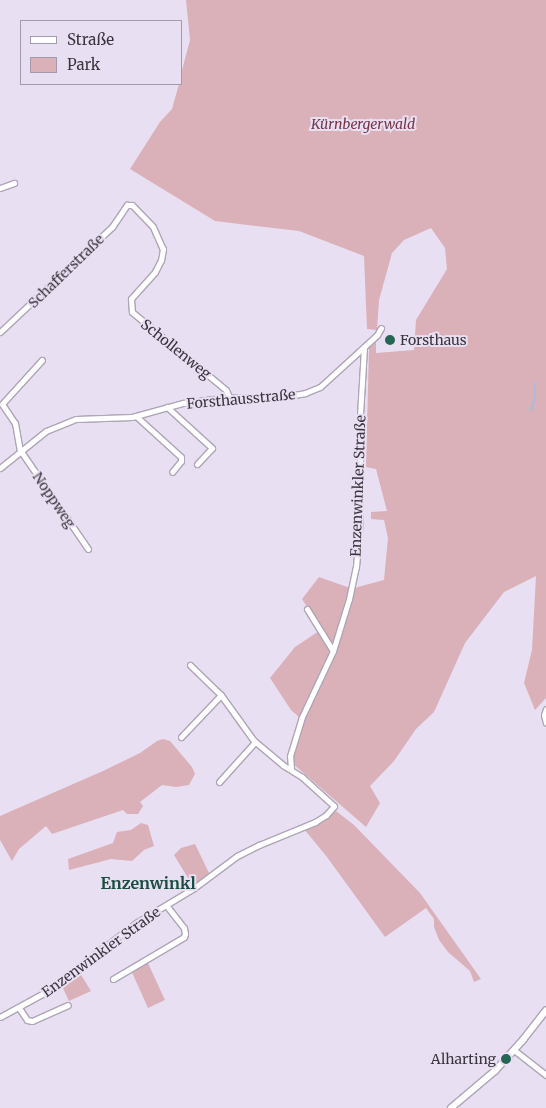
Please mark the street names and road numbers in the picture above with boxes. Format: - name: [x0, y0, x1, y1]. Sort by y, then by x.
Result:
- street label: Schafferstraße: [25, 231, 107, 311]
- street label: Schollenweg: [138, 316, 214, 382]
- street label: Forsthausstraße: [186, 386, 296, 412]
- street label: Enzenwinkler Straße: [347, 415, 369, 557]
- street label: Noppweg: [29, 469, 79, 531]
- street label: Enzenwinkler Straße: [39, 903, 163, 1001]

